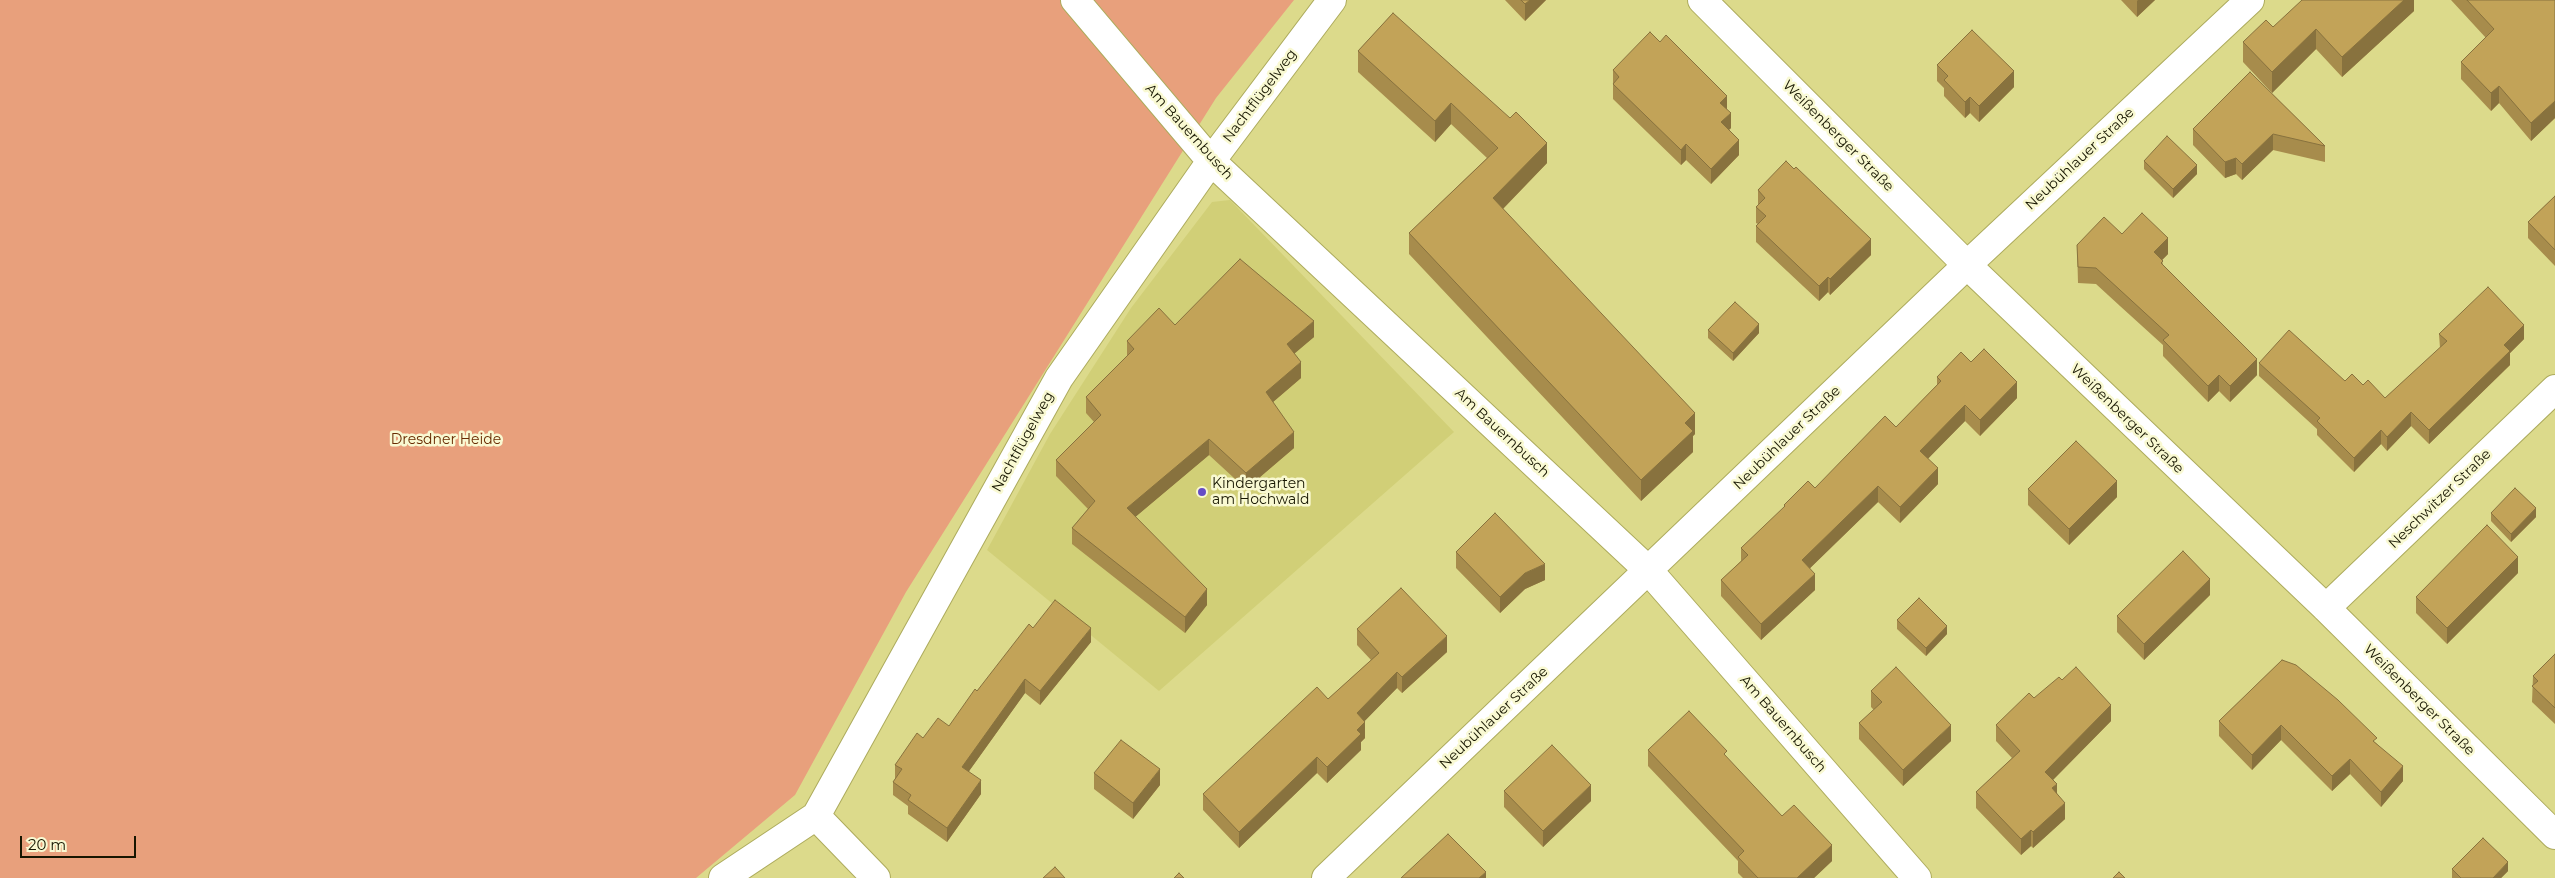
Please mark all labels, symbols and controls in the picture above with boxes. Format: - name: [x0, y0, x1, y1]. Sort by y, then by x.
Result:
- street label: Nachtflügelweg: [1220, 46, 1300, 146]
- street label: Weißenberger Straße: [1779, 77, 1897, 195]
- street label: Am Bauernbusch: [1142, 81, 1236, 183]
- street label: Neubühlauer Straße: [2022, 104, 2138, 214]
- street label: Weißenberger Straße: [2067, 361, 2187, 477]
- street label: Neubühlauer Straße: [1730, 383, 1844, 493]
- street label: Am Bauernbusch: [1451, 385, 1553, 481]
- street label: Nachtflügelweg: [988, 389, 1058, 495]
- park label: Dresdner Heide: [391, 432, 501, 448]
- street label: Neschwitzer Straße: [2385, 446, 2495, 552]
- place label: Kindergarten am Hochwald: [1212, 476, 1310, 508]
- marker: Kindergarten am Hochwald: [1196, 486, 1208, 498]
- street label: Weißenberger Straße: [2360, 641, 2478, 759]
- street label: Neubühlauer Straße: [1436, 663, 1552, 773]
- street label: Am Bauernbusch: [1736, 672, 1830, 776]
- scale bar: [22, 826, 139, 858]
- text: 20 m: [28, 835, 66, 854]

